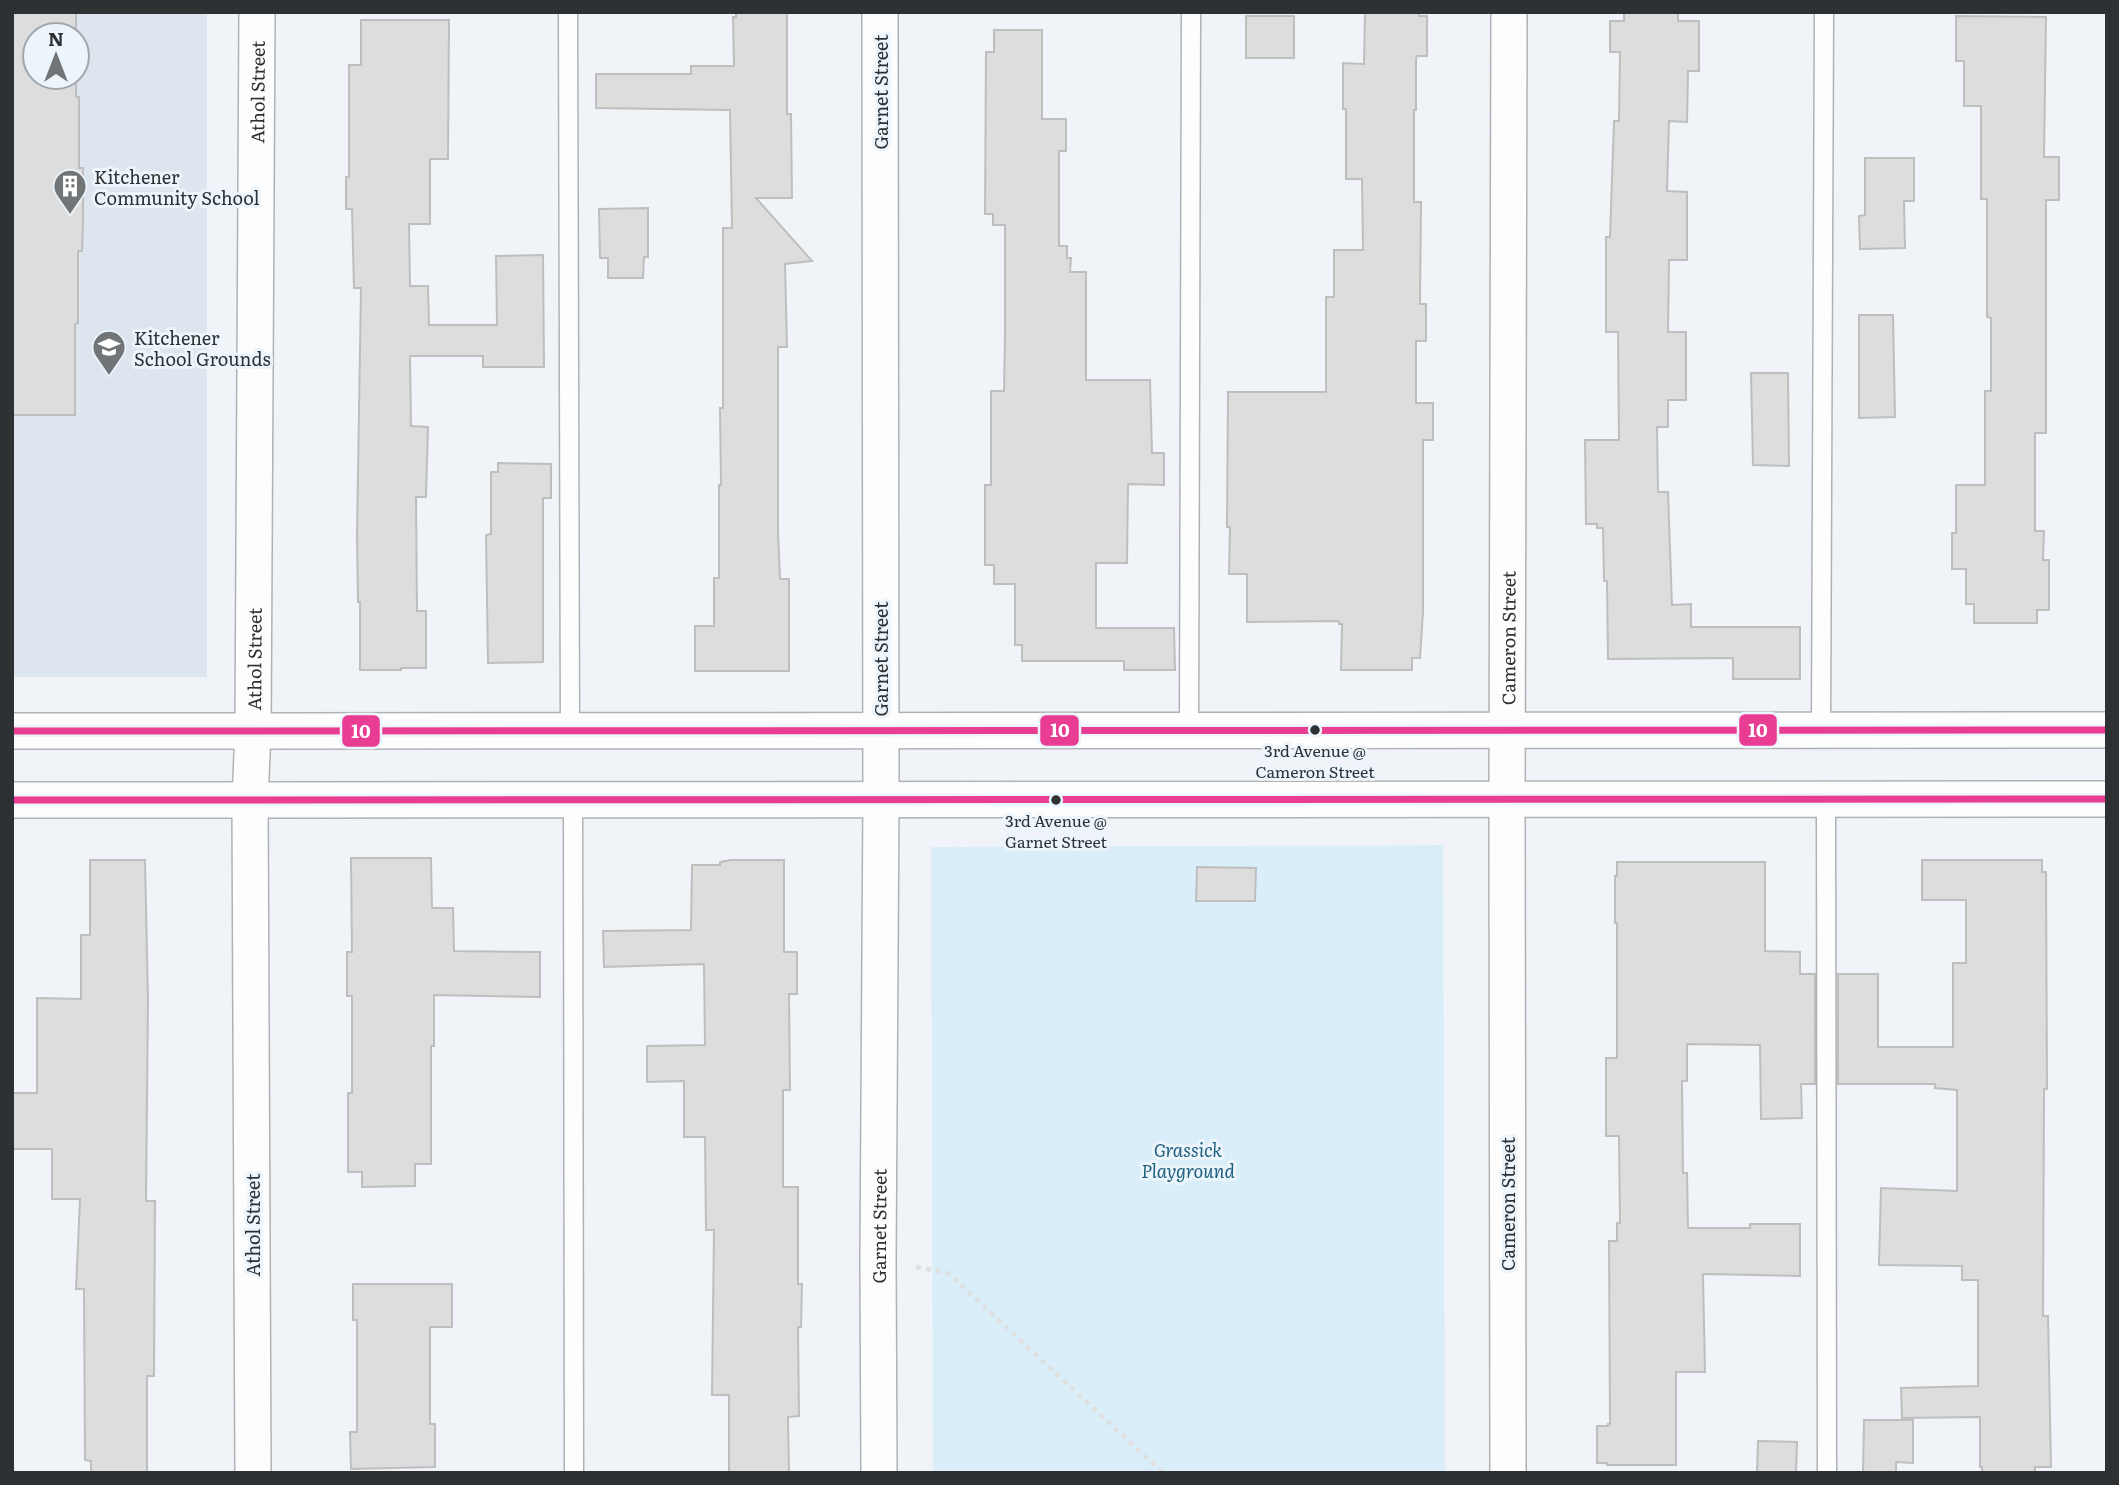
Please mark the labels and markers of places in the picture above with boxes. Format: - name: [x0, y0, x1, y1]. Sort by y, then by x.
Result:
- place label: Kitchener Community School: [94, 163, 259, 211]
- building icon: Kitchener Community School: [51, 167, 89, 216]
- place label: Kitchener School Grounds: [134, 324, 271, 372]
- school or university icon: Kitchener School Grounds: [90, 328, 128, 377]
- marker: 3rd Avenue @ Cameron Street: [1308, 723, 1322, 737]
- place label: 3rd Avenue @ Cameron Street: [1255, 738, 1375, 783]
- marker: 3rd Avenue @ Garnet Street: [1049, 793, 1063, 807]
- place label: 3rd Avenue @ Garnet Street: [1005, 808, 1108, 853]

